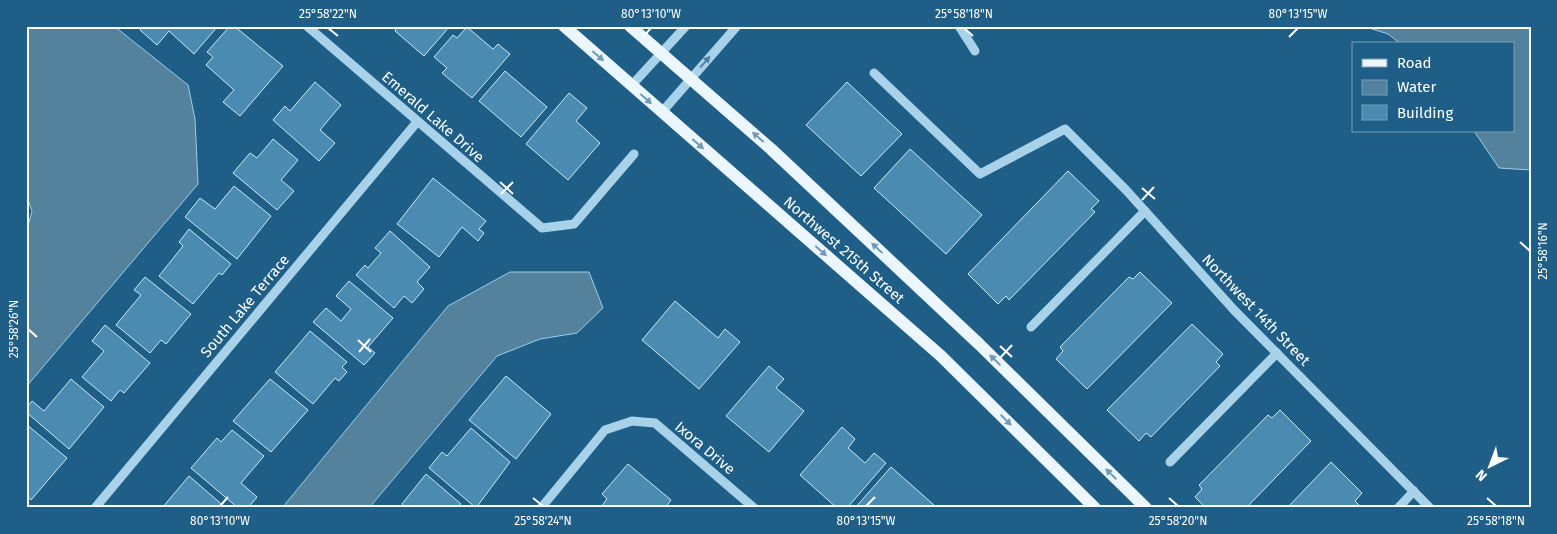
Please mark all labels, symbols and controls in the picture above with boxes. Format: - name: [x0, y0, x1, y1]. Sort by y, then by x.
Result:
- text: 25°58'22"N: [299, 7, 357, 21]
- text: 80°13'10"W: [621, 7, 681, 21]
- text: 25°58'18"N: [935, 7, 993, 21]
- text: 80°13'15"W: [1269, 7, 1328, 21]
- legend: [1352, 42, 1514, 132]
- one-way arrow: [591, 50, 603, 62]
- text: Road: [1397, 54, 1432, 72]
- one-way arrow: [699, 57, 711, 69]
- street label: Emerald Lake Drive: [378, 68, 488, 166]
- text: Water: [1397, 78, 1436, 96]
- one-way arrow: [640, 93, 652, 105]
- text: Building: [1397, 104, 1453, 122]
- one-way arrow: [752, 132, 765, 143]
- one-way arrow: [692, 139, 705, 150]
- street label: Northwest 215th Street: [780, 193, 909, 308]
- text: 25°58'16"N: [1536, 222, 1550, 280]
- one-way arrow: [871, 242, 883, 254]
- one-way arrow: [814, 246, 827, 257]
- street label: South Lake Terrace: [197, 251, 293, 361]
- street label: Northwest 14th Street: [1198, 251, 1314, 370]
- text: 25°58'26"N: [7, 300, 21, 358]
- one-way arrow: [989, 354, 1001, 366]
- one-way arrow: [999, 413, 1011, 425]
- street label: Ixora Drive: [671, 418, 739, 478]
- north arrow: [1464, 442, 1514, 492]
- text: N: [1472, 466, 1491, 485]
- one-way arrow: [1105, 468, 1117, 480]
- text: 80°13'10"W: [190, 514, 250, 528]
- text: 25°58'24"N: [514, 514, 572, 528]
- text: 80°13'15"W: [837, 514, 896, 528]
- text: 25°58'20"N: [1149, 514, 1207, 528]
- text: 25°58'18"N: [1467, 514, 1525, 528]

